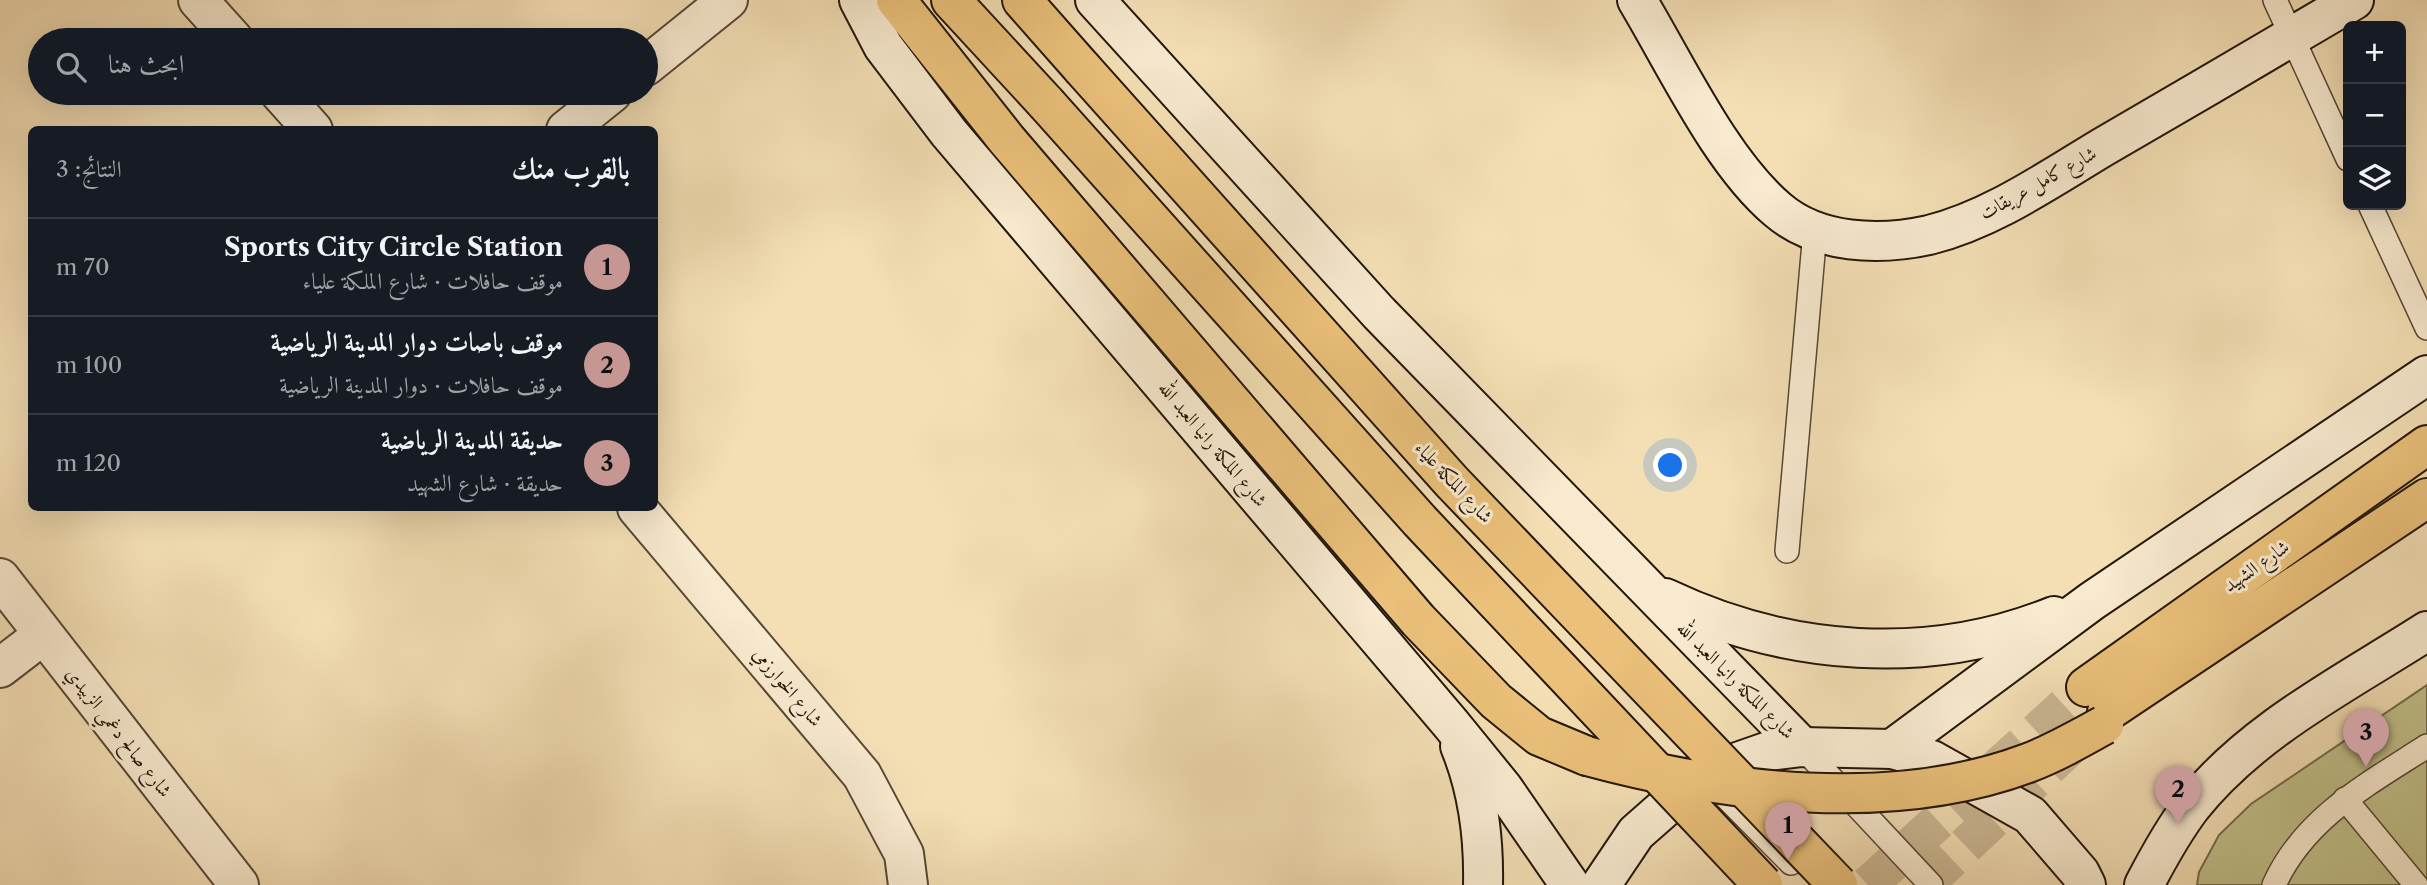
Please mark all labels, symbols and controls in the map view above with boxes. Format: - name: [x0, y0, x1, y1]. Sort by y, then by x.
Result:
- map controls: [2343, 21, 2406, 210]
- button: +: [2343, 21, 2406, 84]
- search box: [28, 28, 658, 105]
- icon: search: [52, 48, 90, 86]
- text: ابحث هنا: [108, 48, 184, 80]
- button: −: [2343, 84, 2406, 147]
- street label: شارع كامل عريقات: [1976, 141, 2102, 228]
- button: layers: [2343, 147, 2406, 210]
- text: بالقرب منك: [512, 150, 630, 187]
- text: النتائج: 3: [56, 155, 122, 183]
- text: Sports City Circle Station: [224, 231, 563, 263]
- text: 70 m: [56, 253, 109, 281]
- text: 1: [602, 253, 612, 281]
- text: موقف حافلات · شارع الملكة علياء: [303, 267, 563, 295]
- text: موقف باصات دوار المدينة الرياضية: [271, 326, 563, 358]
- text: 100 m: [56, 351, 122, 379]
- text: 2: [600, 351, 614, 379]
- text: موقف حافلات · دوار المدينة الرياضية: [279, 371, 563, 399]
- street label: شارع الملكة رانيا العبد الله: [1151, 374, 1275, 514]
- text: حديقة المدينة الرياضية: [381, 424, 563, 456]
- street label: شارع الملكة علياء: [1407, 436, 1498, 531]
- your location: [1653, 448, 1687, 482]
- text: 120 m: [56, 449, 121, 477]
- text: 3: [601, 449, 614, 477]
- text: حديقة · شارع الشهيد: [407, 469, 563, 497]
- street label: شارع الشهيد: [2219, 535, 2296, 600]
- street label: شارع الملكة رانيا العبد الله: [1669, 614, 1802, 747]
- street label: شارع الخوارزمي: [745, 643, 828, 734]
- street label: شارع صالح دغمي الزبيدي: [56, 662, 177, 806]
- pin: 3: [2343, 709, 2389, 767]
- pin: 2: [2155, 766, 2201, 824]
- pin: 1: [1765, 802, 1811, 860]

